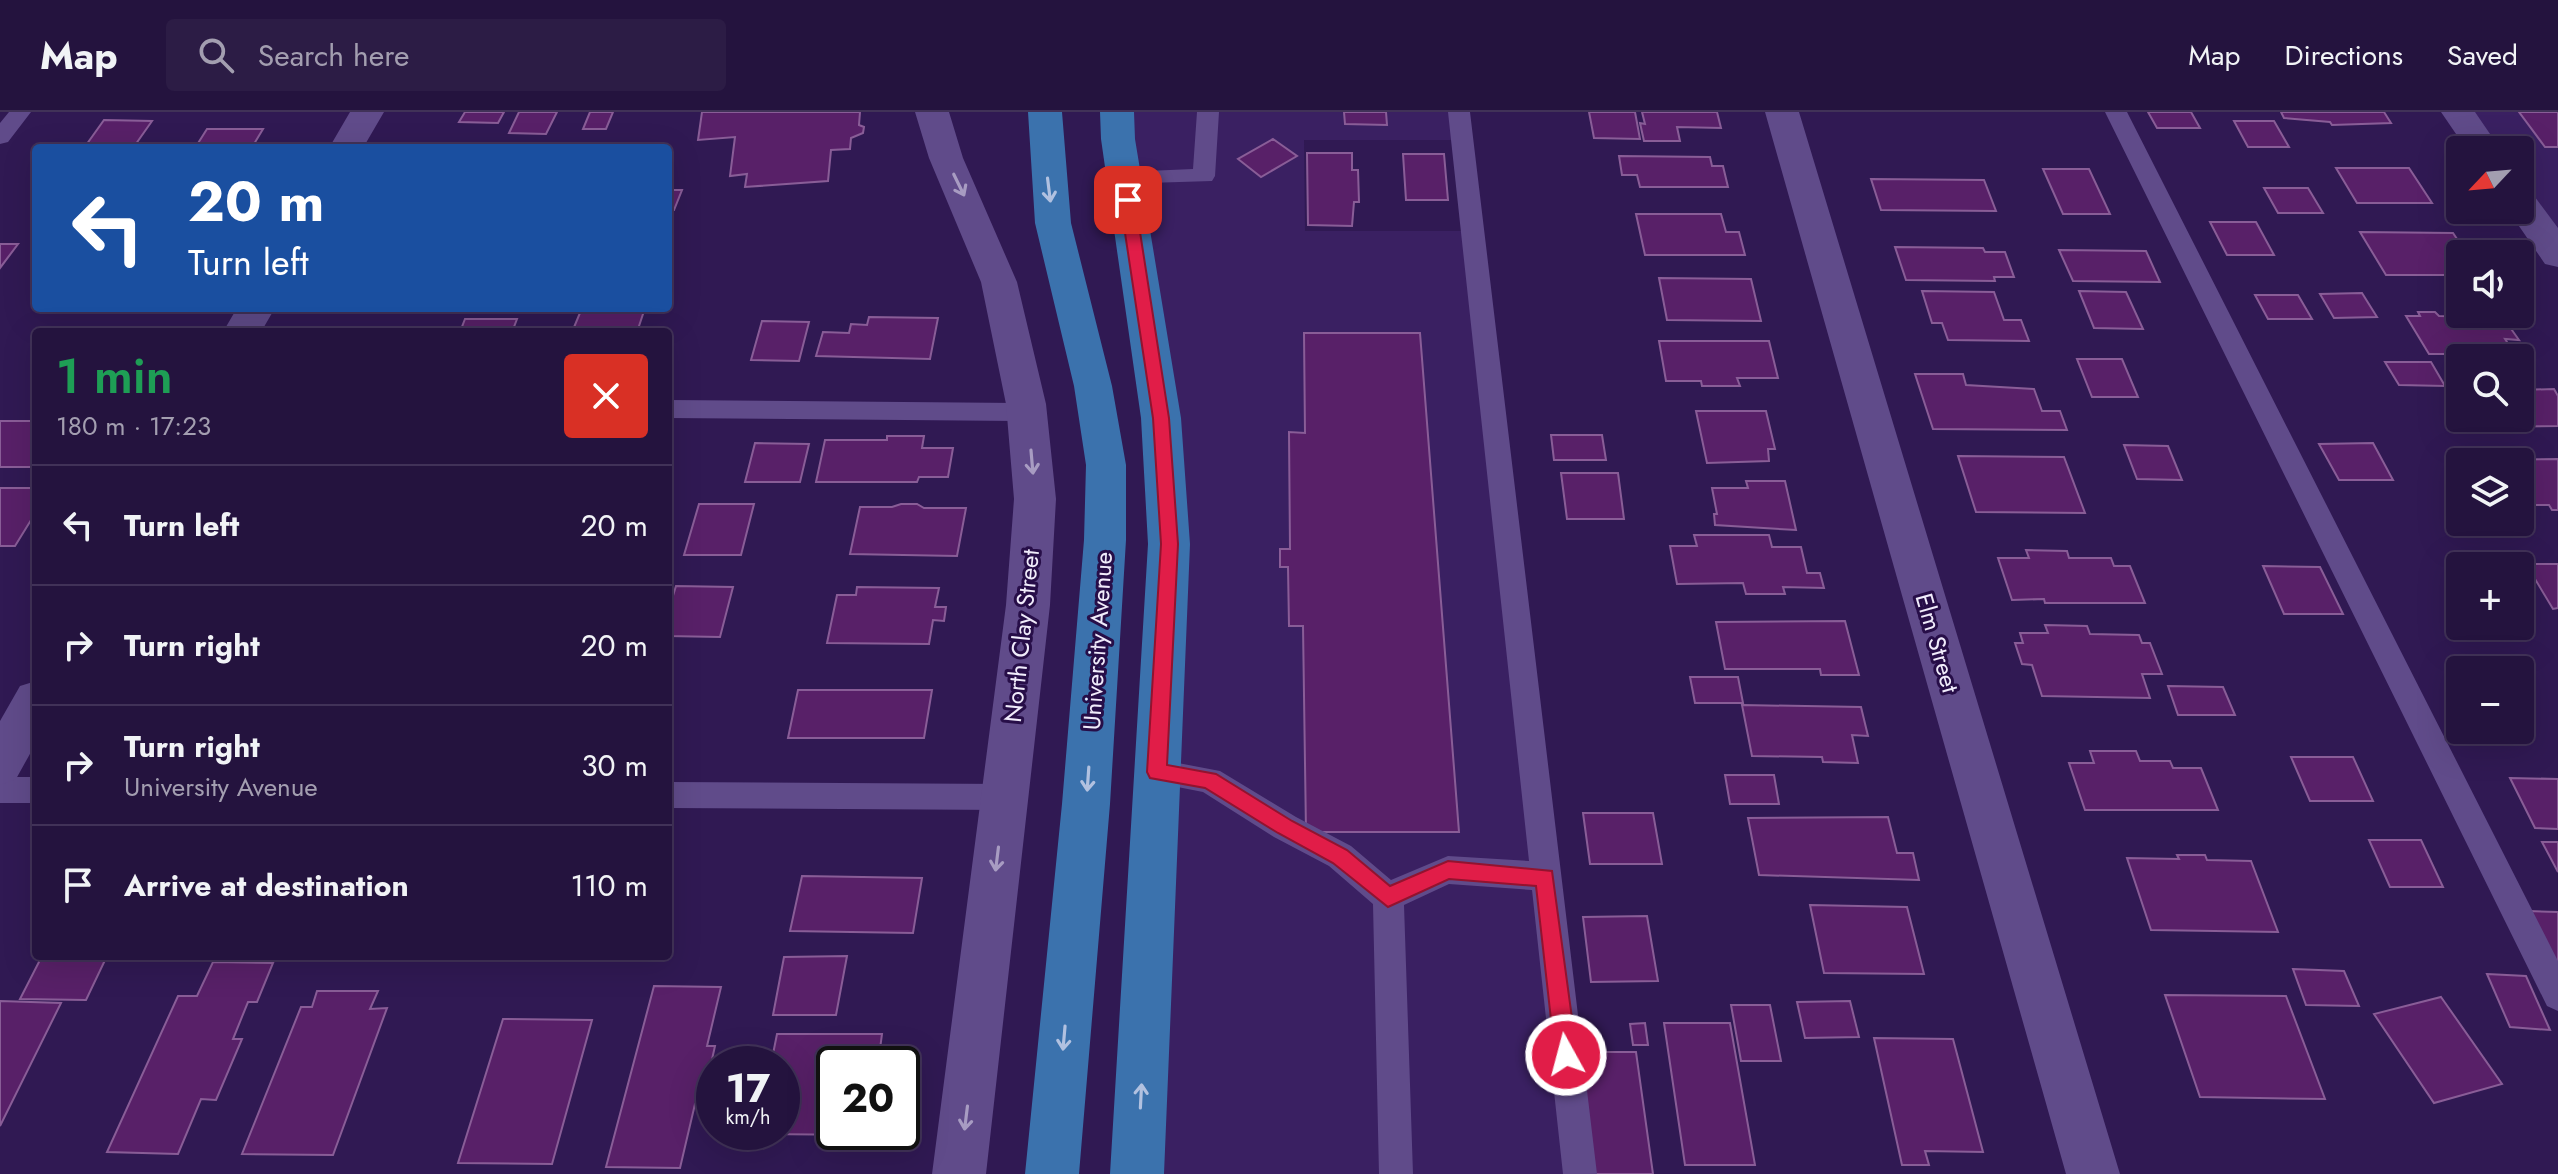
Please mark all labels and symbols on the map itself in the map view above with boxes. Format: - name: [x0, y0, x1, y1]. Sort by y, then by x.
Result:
- north arrow: [2446, 136, 2534, 224]
- pin: [1094, 166, 1162, 234]
- one-way arrow: [952, 173, 967, 197]
- one-way arrow: [1042, 177, 1057, 202]
- one-way arrow: [1024, 448, 1039, 475]
- street label: North Clay Street: [995, 547, 1048, 724]
- street label: University Avenue: [1074, 551, 1121, 731]
- street label: Elm Street: [1907, 589, 1968, 697]
- one-way arrow: [1080, 765, 1095, 792]
- one-way arrow: [989, 846, 1004, 871]
- position arrow: [1524, 1013, 1608, 1097]
- one-way arrow: [1056, 1024, 1071, 1051]
- speed limit sign: 20: [816, 1046, 920, 1150]
- one-way arrow: [1133, 1083, 1148, 1110]
- one-way arrow: [958, 1104, 973, 1130]

